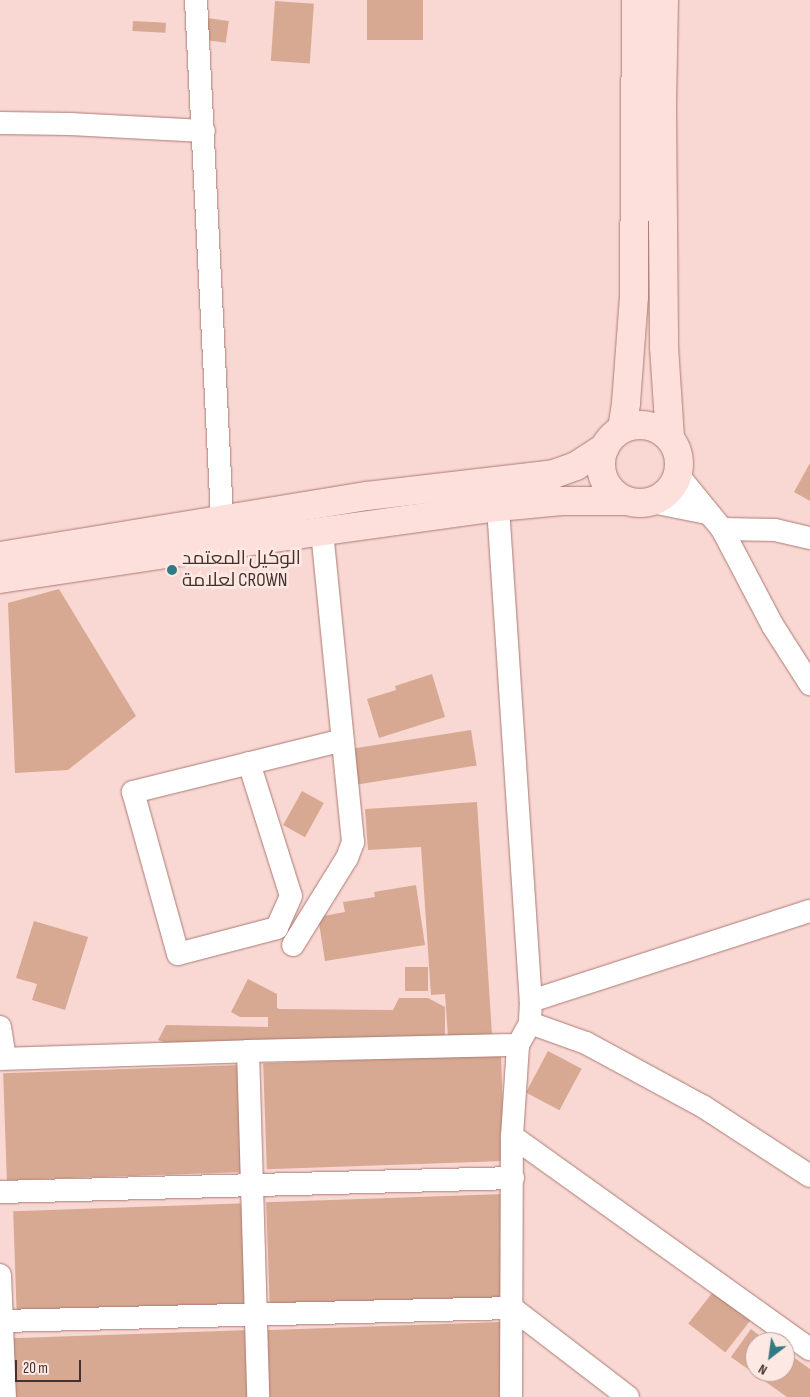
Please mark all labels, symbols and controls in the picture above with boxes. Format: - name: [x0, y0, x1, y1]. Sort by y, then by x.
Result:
- place label: الوكيل المعتمد لعلامة CROWN: [182, 548, 301, 592]
- marker: الوكيل المعتمد لعلامة CROWN: [166, 564, 178, 576]
- north arrow: [745, 1332, 795, 1382]
- scale bar: [18, 1350, 84, 1382]
- text: 20 m: [23, 1359, 48, 1378]
- text: N: [755, 1360, 770, 1379]

